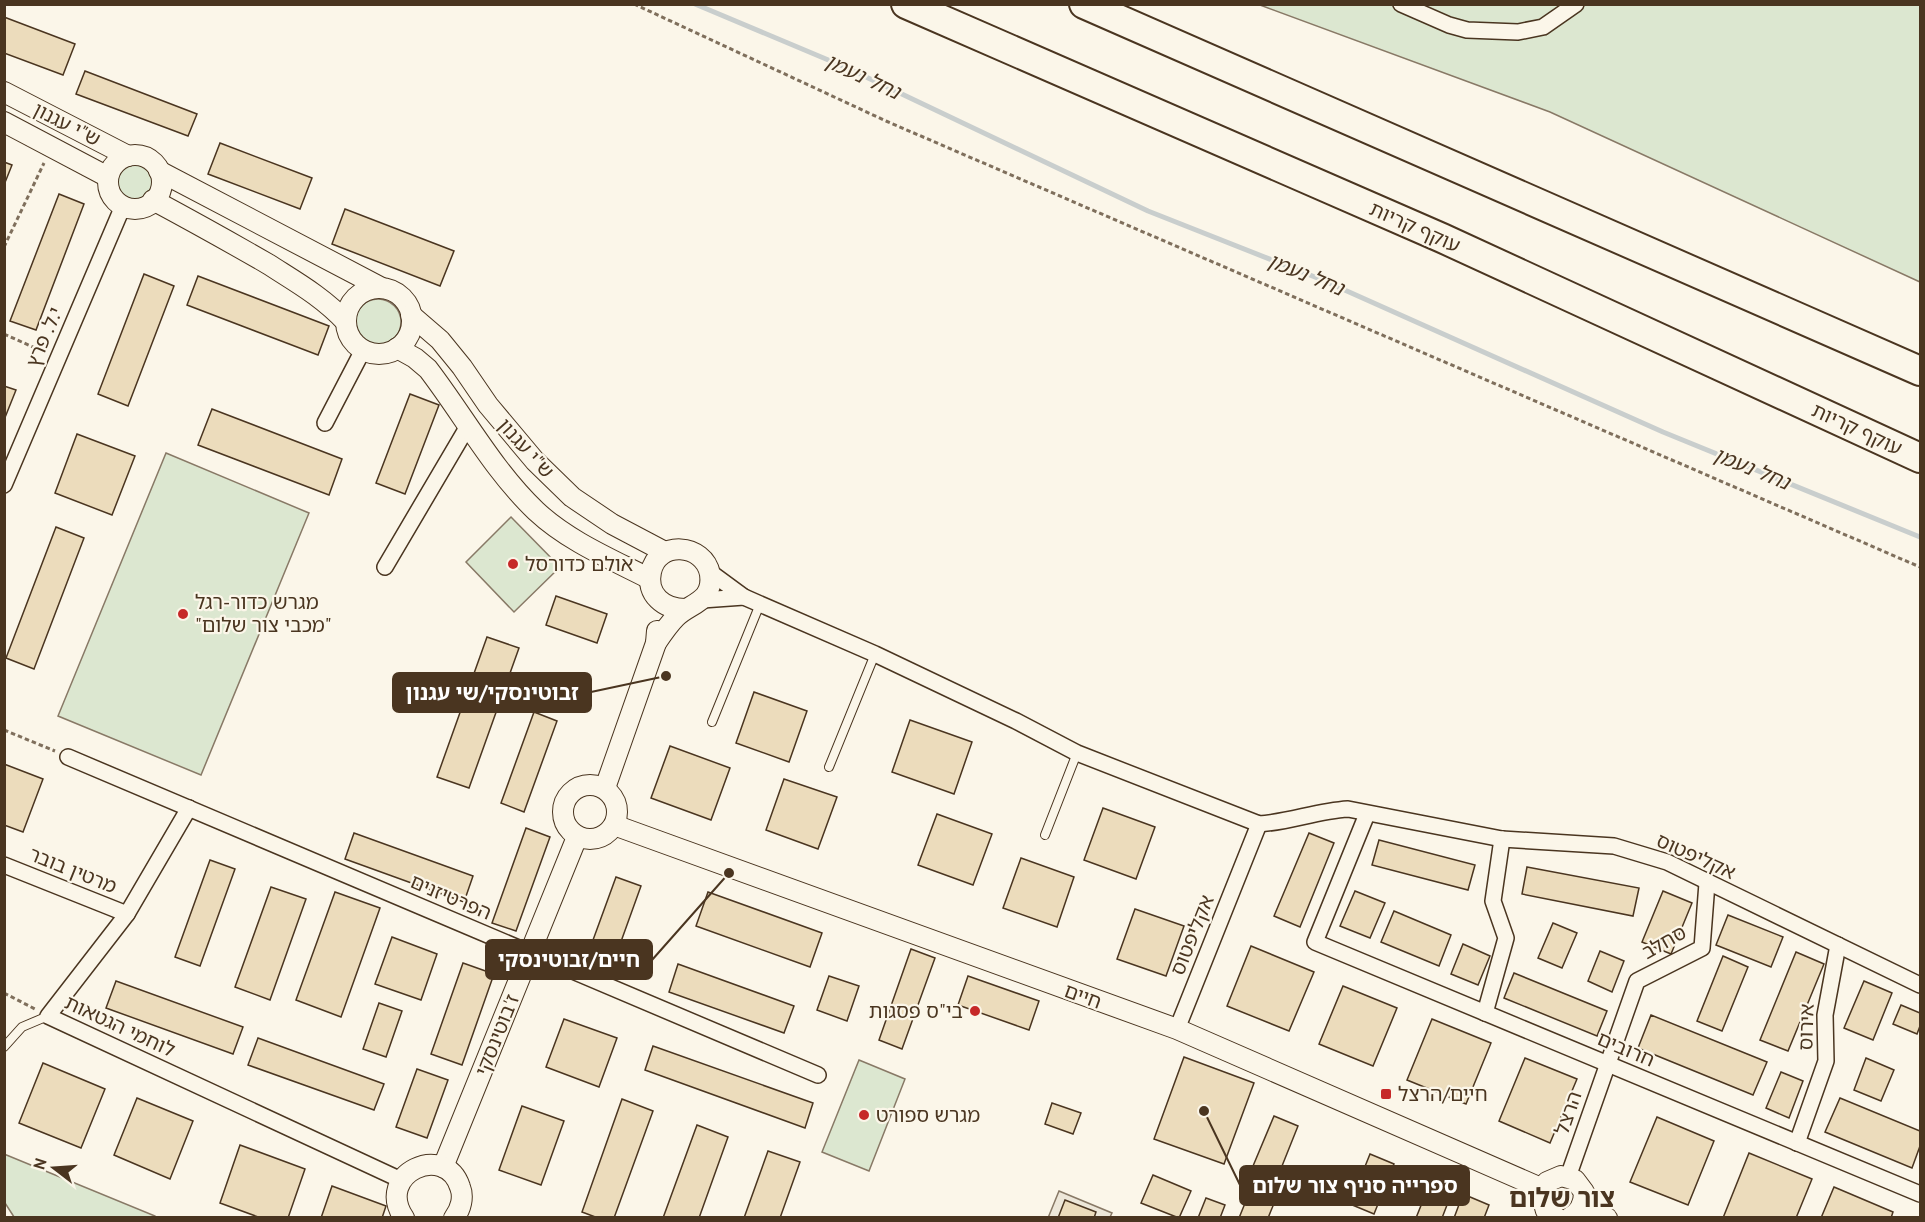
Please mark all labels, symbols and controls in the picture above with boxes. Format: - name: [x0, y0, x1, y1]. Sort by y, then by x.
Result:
- water label: נחל נעמן: [821, 47, 907, 106]
- street label: ש"י עגנון: [29, 96, 105, 152]
- street label: עוקף קריות: [1366, 195, 1464, 259]
- water label: נחל נעמן: [1264, 247, 1350, 302]
- street label: י.ל. פרץ: [20, 303, 68, 371]
- street label: עוקף קריות: [1808, 397, 1906, 461]
- street label: ש"י עגנון: [492, 413, 560, 483]
- water label: נחל נעמן: [1710, 441, 1796, 496]
- place label: אולם כדורסל: [525, 551, 634, 577]
- marker: אולם כדורסל: [506, 557, 520, 571]
- place label: מגרש כדור-רגל "מכבי צור שלום": [195, 589, 331, 638]
- marker: מגרש כדור-רגל "מכבי צור שלום": [176, 607, 190, 621]
- callout: זבוטינסקי/שי עגנון: [393, 673, 591, 712]
- text: זבוטינסקי/שי עגנון: [405, 679, 579, 706]
- street label: אקליפטוס: [1652, 827, 1740, 885]
- street label: מרטין בובר: [25, 841, 121, 899]
- street label: הפרטיזנים: [406, 868, 496, 926]
- street label: אקליפטוס: [1164, 891, 1220, 979]
- street label: סחלב: [1637, 919, 1691, 965]
- callout: חיים/זבוטינסקי: [486, 940, 652, 979]
- text: חיים/זבוטינסקי: [498, 946, 640, 973]
- street label: חיים: [1061, 977, 1105, 1015]
- street label: לוחמי הגטאות: [61, 989, 179, 1063]
- street label: ז'בוטינסקי: [469, 990, 525, 1080]
- place label: בי"ס פסגות: [869, 998, 963, 1024]
- street label: אירוס: [1792, 1003, 1820, 1051]
- marker: בי"ס פסגות: [968, 1004, 982, 1018]
- street label: חרובים: [1593, 1025, 1659, 1073]
- place label: חיים/הרצל: [1398, 1081, 1488, 1107]
- marker: חיים/הרצל: [1379, 1087, 1393, 1101]
- street label: הרצל: [1548, 1088, 1588, 1138]
- place label: מגרש ספורט: [876, 1102, 980, 1128]
- marker: מגרש ספורט: [857, 1108, 871, 1122]
- north arrow: [24, 1138, 84, 1198]
- text: N: [29, 1156, 51, 1172]
- callout: ספרייה סניף צור שלום: [1240, 1166, 1469, 1205]
- text: ספרייה סניף צור שלום: [1252, 1172, 1458, 1199]
- district label: צור שלום: [1509, 1181, 1615, 1214]

